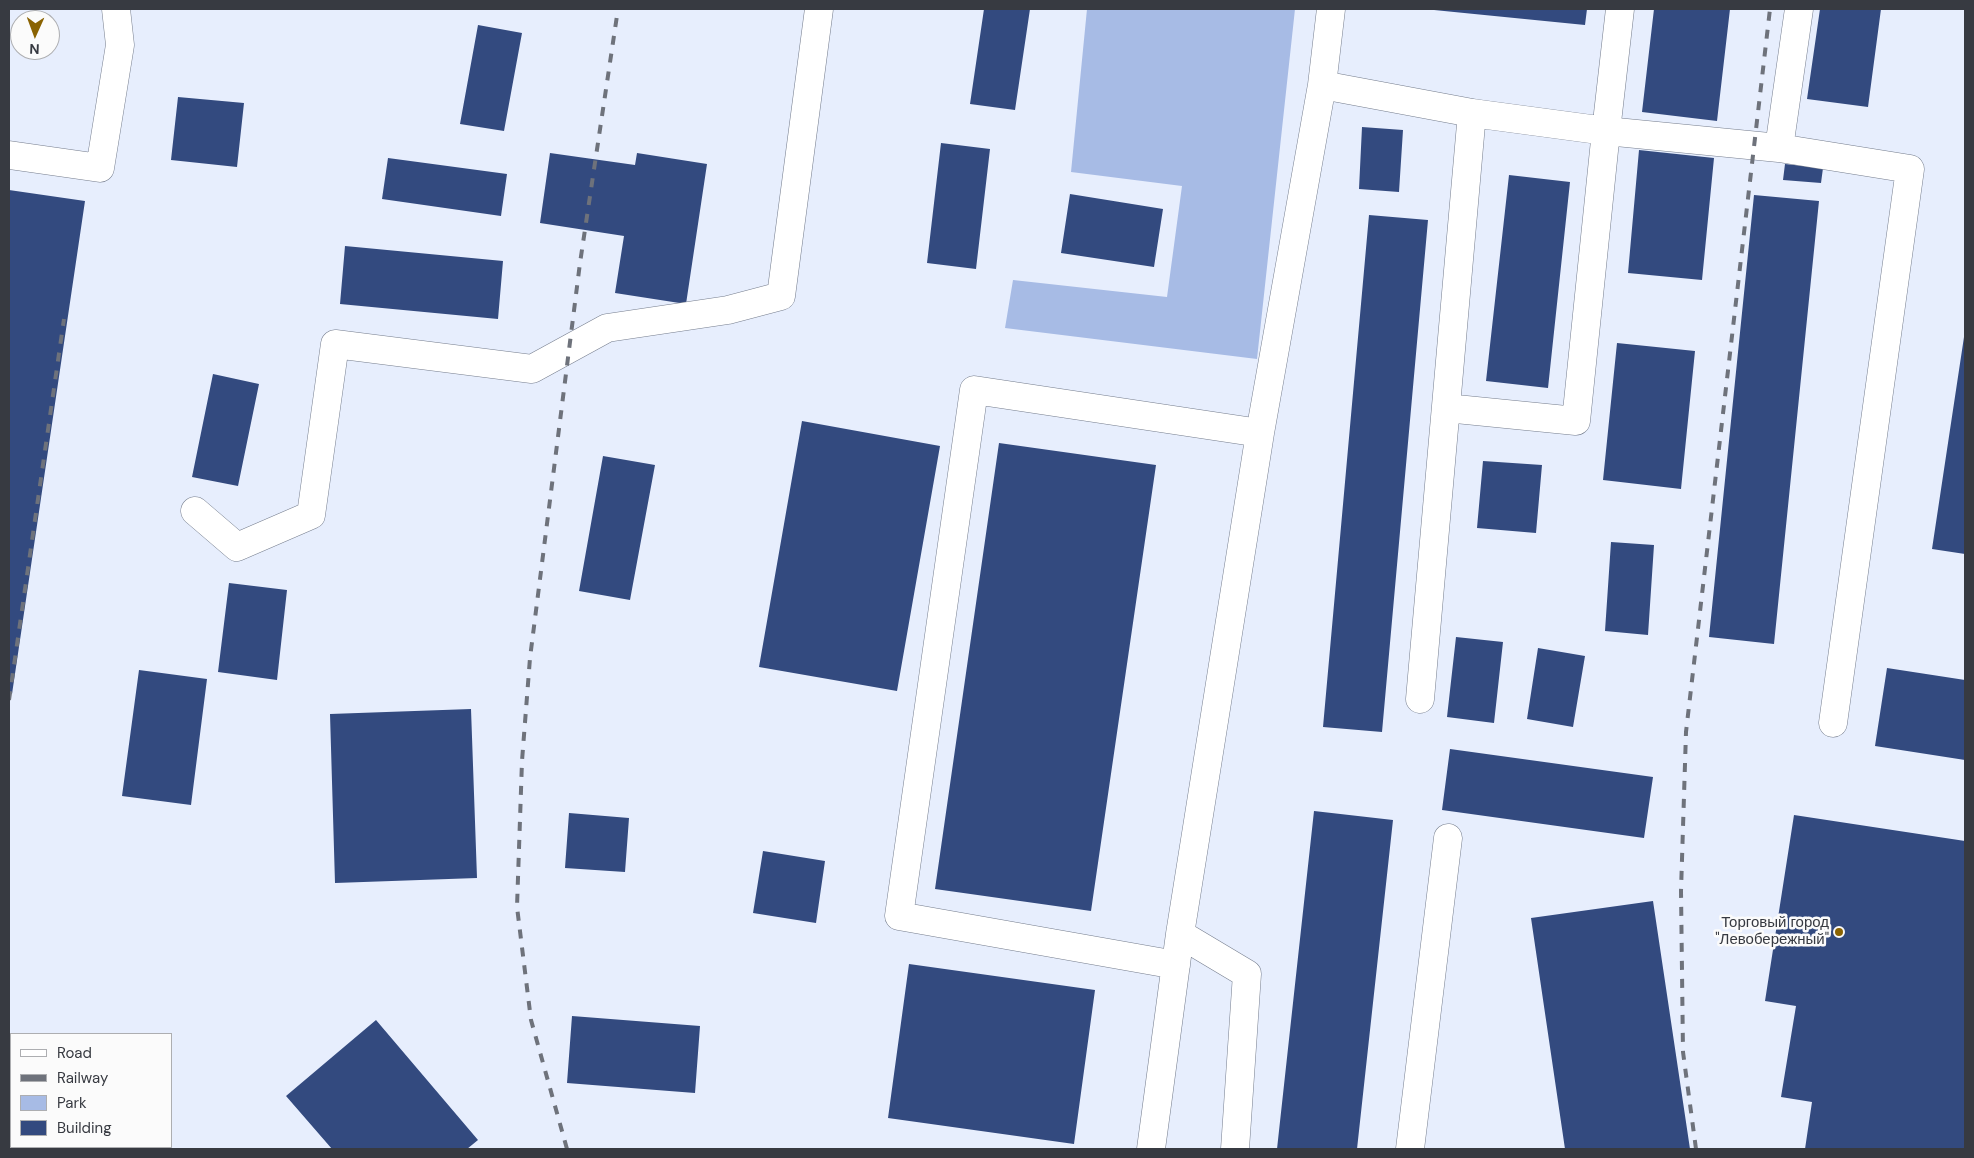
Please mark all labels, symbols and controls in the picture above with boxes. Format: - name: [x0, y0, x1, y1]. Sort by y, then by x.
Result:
- north arrow: [10, 10, 60, 60]
- text: N: [29, 40, 40, 58]
- place label: Торговый город "Левобережный": [1715, 914, 1829, 949]
- marker: Торговый город "Левобережный": [1833, 926, 1845, 938]
- legend: [10, 1033, 172, 1148]
- text: Road: [57, 1043, 92, 1063]
- text: Railway: [57, 1068, 108, 1088]
- text: Park: [57, 1093, 87, 1113]
- text: Building: [57, 1118, 112, 1138]

